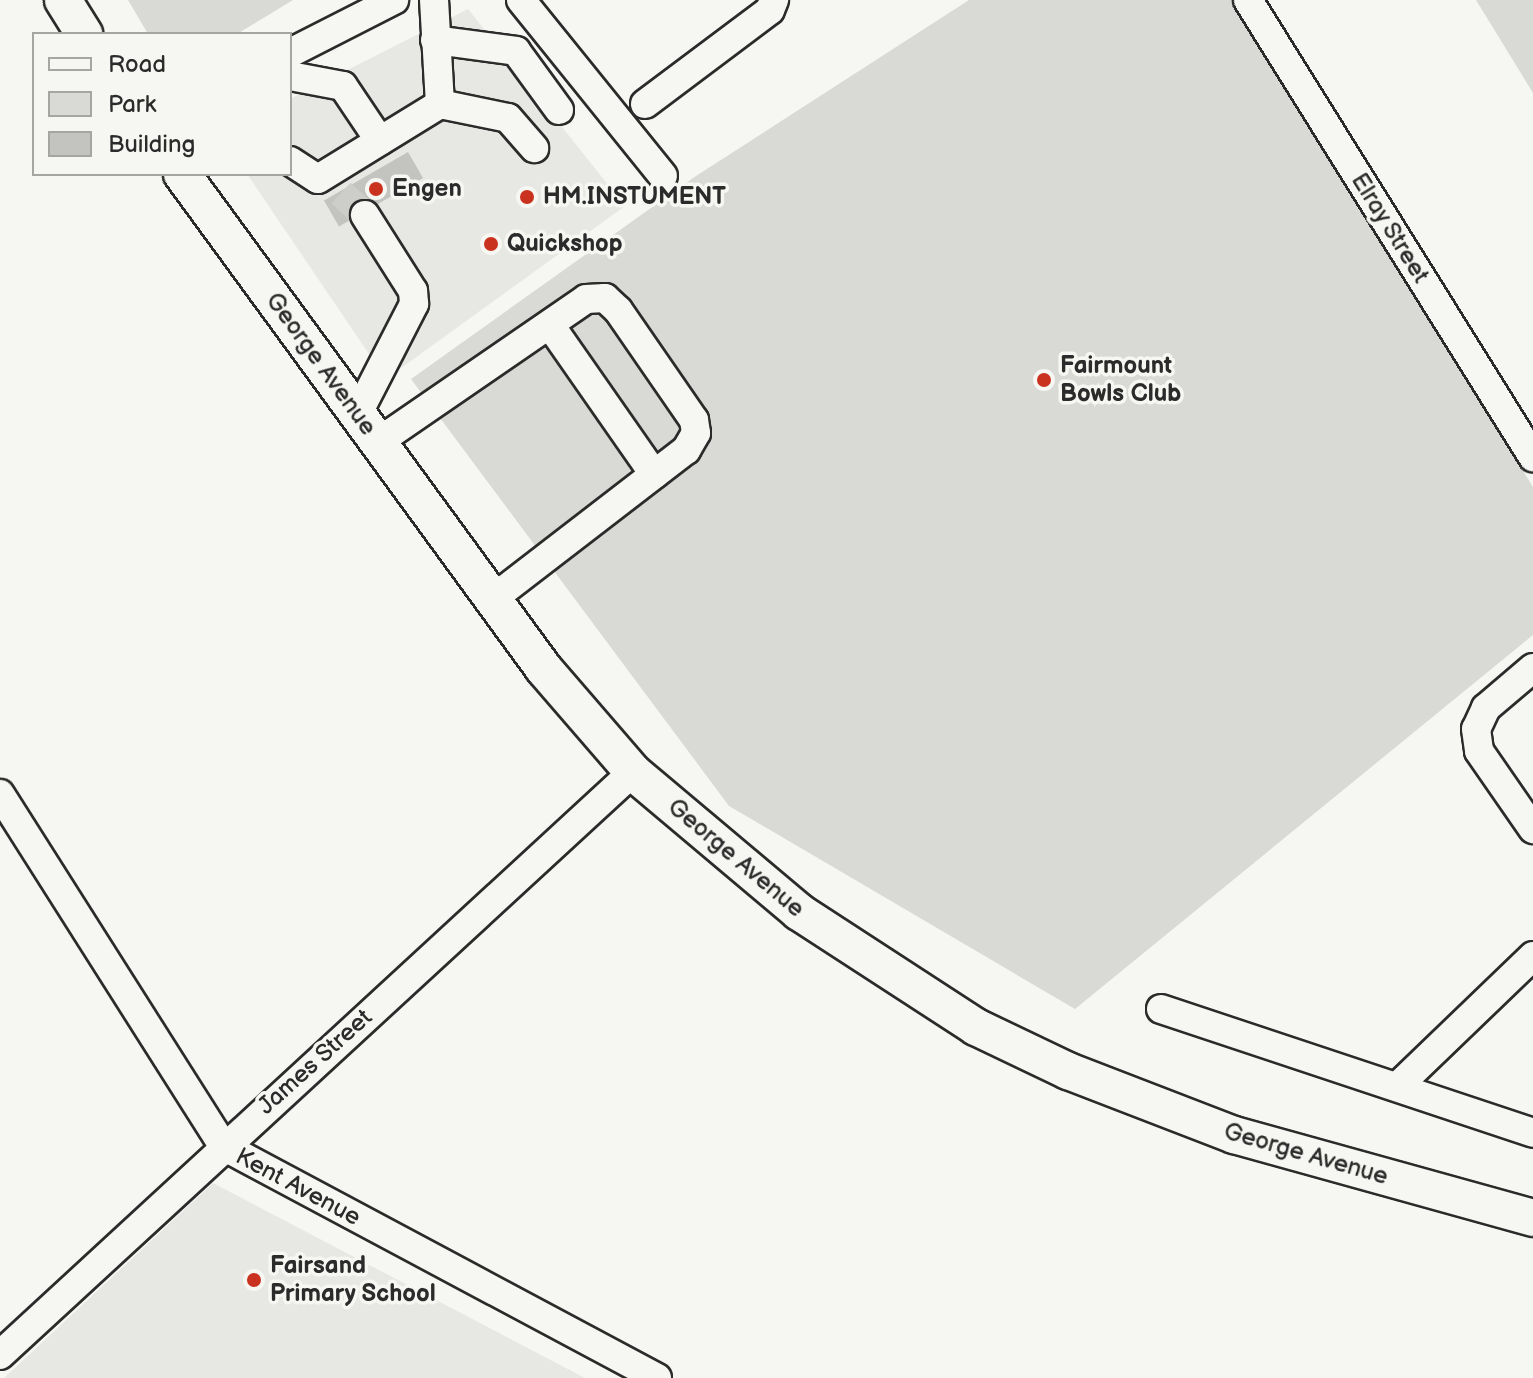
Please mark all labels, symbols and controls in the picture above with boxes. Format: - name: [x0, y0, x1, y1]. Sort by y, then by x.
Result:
- legend: [32, 32, 292, 176]
- text: Road: [108, 50, 166, 79]
- text: Park: [108, 90, 156, 119]
- text: Building: [108, 130, 195, 159]
- street label: Elray Street: [1344, 167, 1436, 289]
- place label: Engen: [392, 175, 462, 203]
- marker: Engen: [367, 180, 385, 198]
- place label: HM.INSTUMENT: [543, 183, 726, 211]
- marker: HM.INSTUMENT: [518, 188, 536, 206]
- place label: Quickshop: [507, 230, 623, 258]
- marker: Quickshop: [482, 235, 500, 253]
- street label: George Avenue: [260, 287, 382, 441]
- place label: Fairmount Bowls Club: [1060, 352, 1181, 408]
- marker: Fairmount Bowls Club: [1035, 371, 1053, 389]
- street label: George Avenue: [662, 793, 810, 923]
- street label: James Street: [252, 1003, 378, 1121]
- street label: George Avenue: [1221, 1117, 1391, 1191]
- street label: Kent Avenue: [231, 1142, 365, 1232]
- place label: Fairsand Primary School: [270, 1252, 436, 1308]
- marker: Fairsand Primary School: [245, 1271, 263, 1289]

